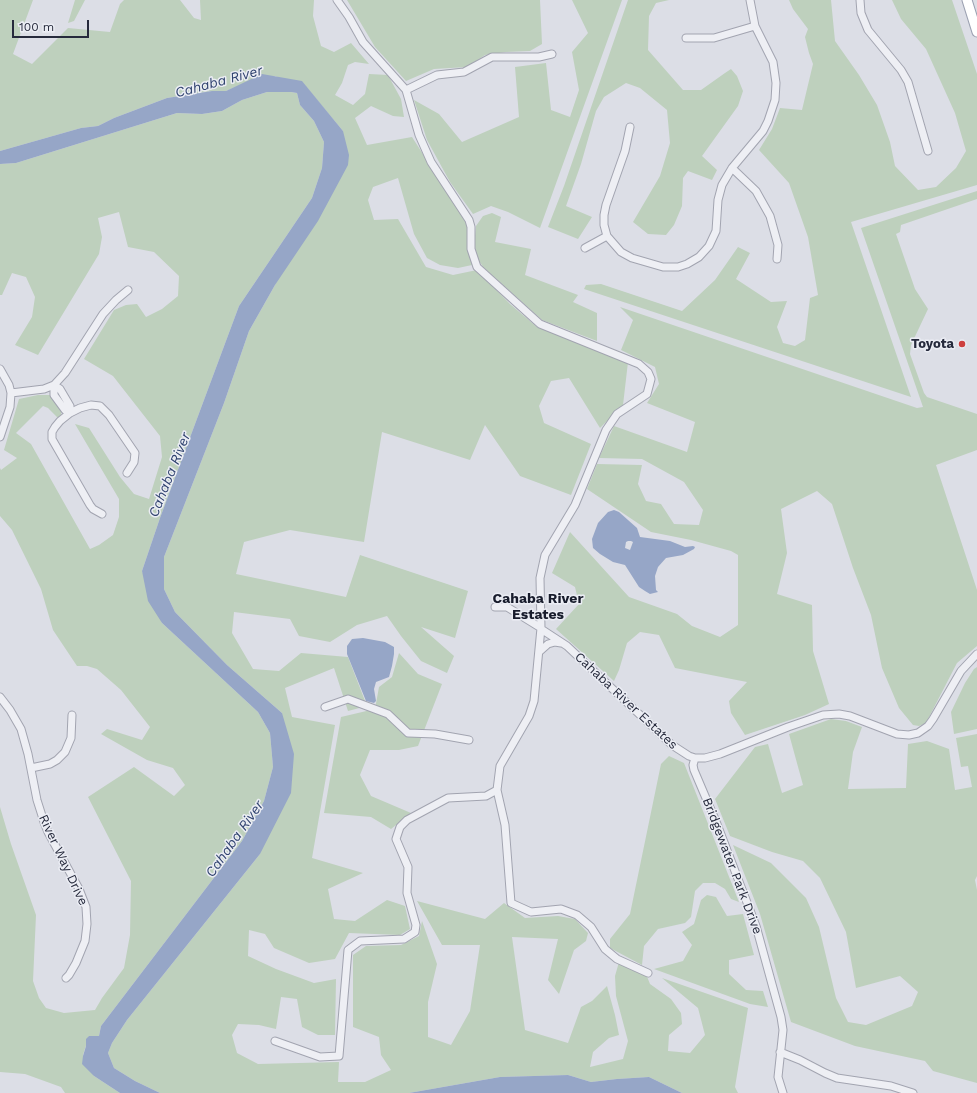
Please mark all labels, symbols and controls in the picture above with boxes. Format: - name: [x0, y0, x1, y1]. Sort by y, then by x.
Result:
- scale bar: [14, 12, 91, 38]
- text: 100 m: [19, 20, 54, 34]
- water label: Cahaba River: [173, 62, 265, 102]
- place label: Toyota: [911, 336, 954, 352]
- marker: Toyota: [957, 339, 967, 349]
- water label: Cahaba River: [145, 430, 195, 520]
- district label: Cahaba River Estates: [493, 591, 583, 624]
- street label: Cahaba River Estates: [571, 649, 681, 753]
- street label: Bridgewater Park Drive: [699, 796, 765, 936]
- water label: Cahaba River: [202, 797, 268, 881]
- street label: River Way Drive: [35, 812, 91, 908]

